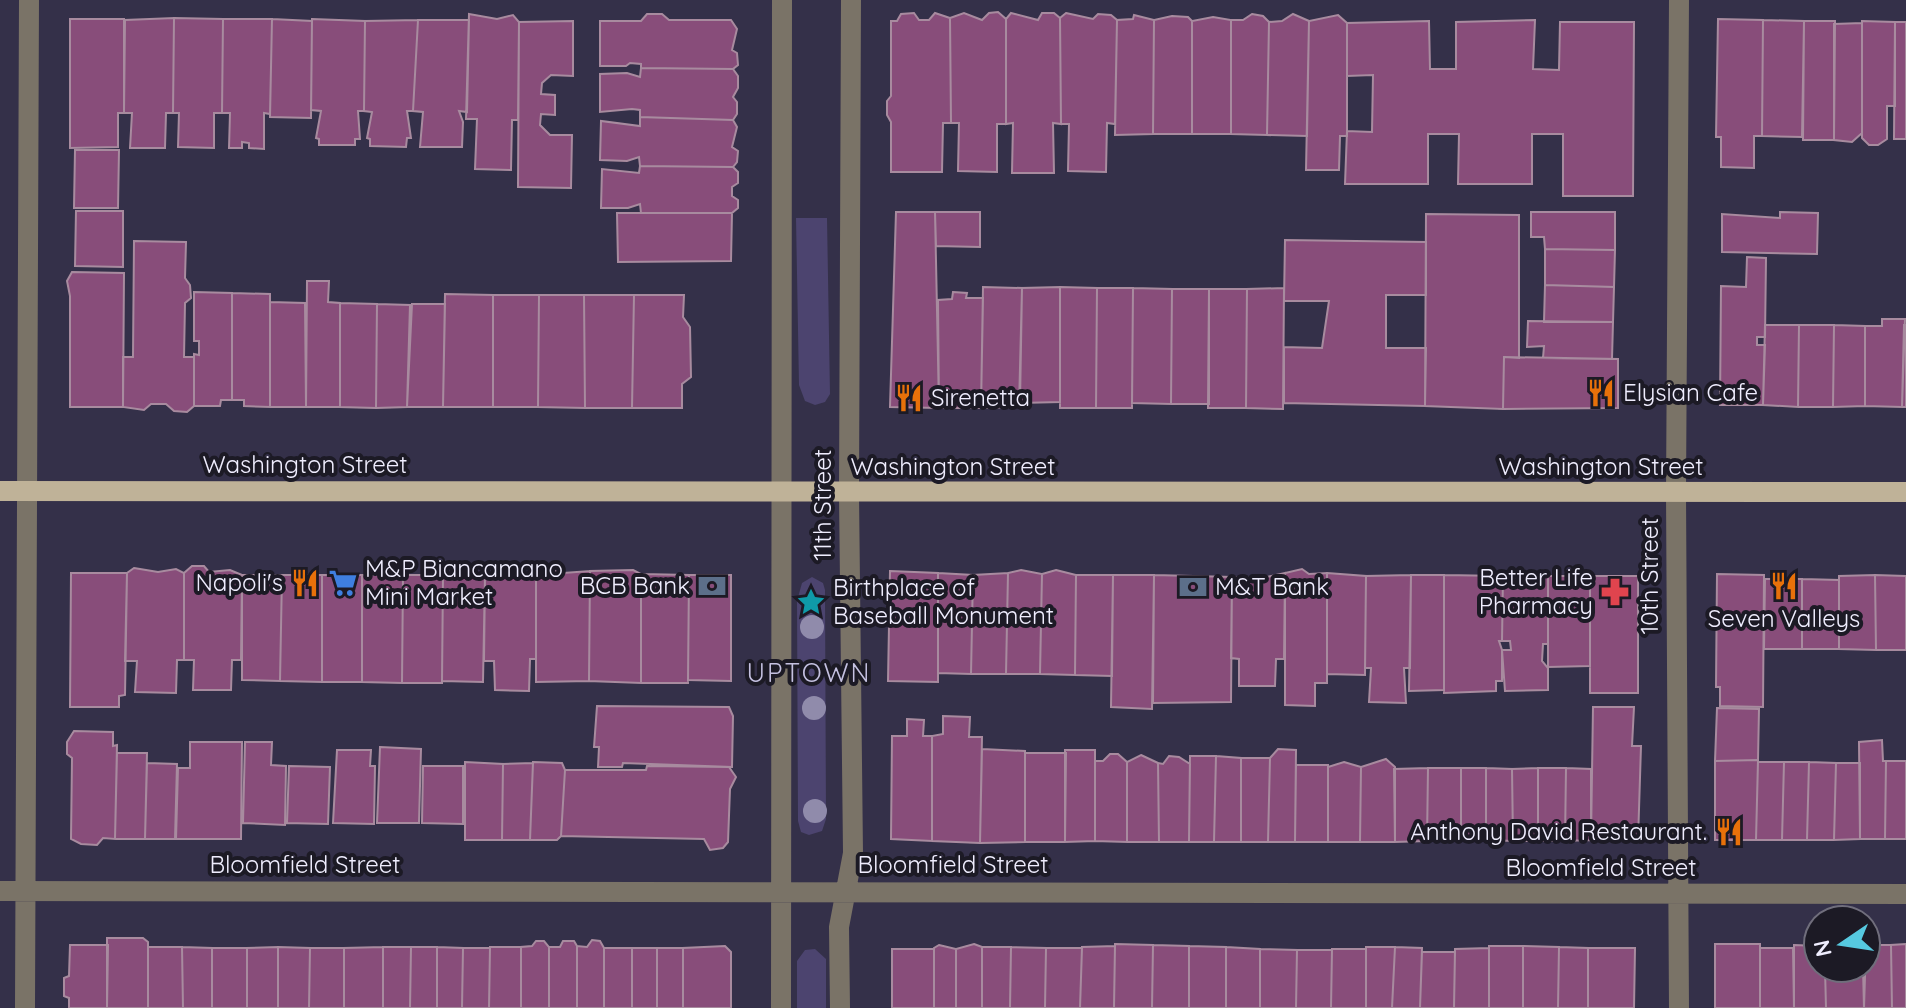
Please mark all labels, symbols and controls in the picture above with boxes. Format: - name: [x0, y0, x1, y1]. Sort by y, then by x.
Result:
- place label: Elysian Cafe: [1623, 377, 1758, 407]
- restaurant icon: Elysian Cafe: [1586, 378, 1616, 408]
- place label: Sirenetta: [931, 382, 1030, 412]
- restaurant icon: Sirenetta: [894, 383, 924, 413]
- street label: Washington Street: [203, 449, 407, 479]
- street label: 11th Street: [807, 449, 837, 561]
- street label: Washington Street: [851, 451, 1055, 481]
- street label: Washington Street: [1499, 451, 1703, 481]
- street label: 10th Street: [1634, 517, 1664, 635]
- place label: M&P Biancamano Mini Market: [365, 553, 563, 611]
- place label: Better Life Pharmacy: [1479, 562, 1593, 620]
- place label: Napoli's: [195, 567, 283, 597]
- restaurant icon: Napoli's: [290, 568, 320, 598]
- supermarket icon: M&P Biancamano Mini Market: [328, 568, 358, 598]
- place label: BCB Bank: [580, 570, 690, 600]
- bank icon: BCB Bank: [697, 571, 727, 601]
- place label: M&T Bank: [1215, 571, 1329, 601]
- restaurant icon: Seven Valleys: [1769, 571, 1799, 601]
- place label: Birthplace of Baseball Monument: [833, 572, 1054, 630]
- bank icon: M&T Bank: [1178, 572, 1208, 602]
- pharmacy icon: Better Life Pharmacy: [1600, 577, 1630, 607]
- place icon: Birthplace of Baseball Monument: [796, 587, 826, 617]
- place label: Seven Valleys: [1708, 603, 1860, 633]
- district label: UPTOWN: [746, 656, 872, 689]
- place label: Anthony David Restaurant.: [1410, 816, 1707, 846]
- restaurant icon: Anthony David Restaurant.: [1714, 817, 1744, 847]
- street label: Bloomfield Street: [210, 849, 401, 879]
- street label: Bloomfield Street: [858, 849, 1049, 879]
- street label: Bloomfield Street: [1506, 852, 1697, 882]
- north arrow: [1802, 904, 1882, 984]
- text: N: [1807, 937, 1838, 960]

